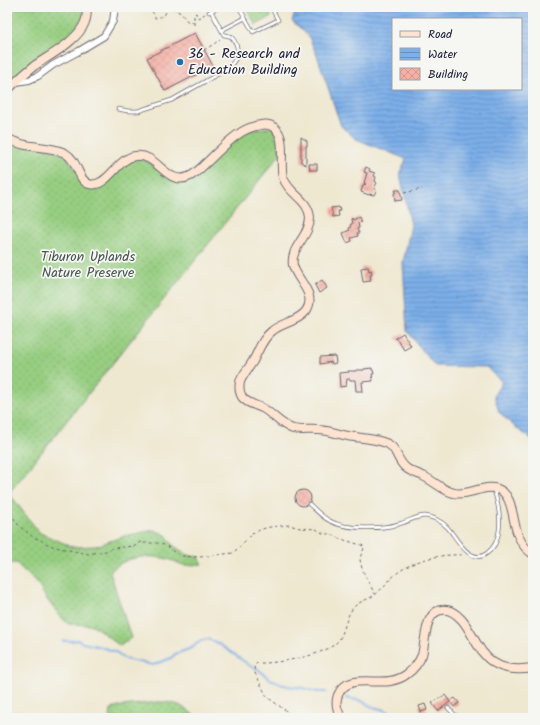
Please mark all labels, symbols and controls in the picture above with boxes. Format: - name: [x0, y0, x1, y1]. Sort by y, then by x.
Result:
- legend: [392, 18, 522, 90]
- text: Road: [428, 25, 453, 44]
- place label: 36 - Research and Education Building: [188, 43, 301, 81]
- text: Water: [428, 45, 458, 64]
- marker: 36 - Research and Education Building: [175, 57, 185, 67]
- text: Building: [428, 65, 468, 84]
- park label: Tiburon Uplands Nature Preserve: [41, 246, 135, 284]

